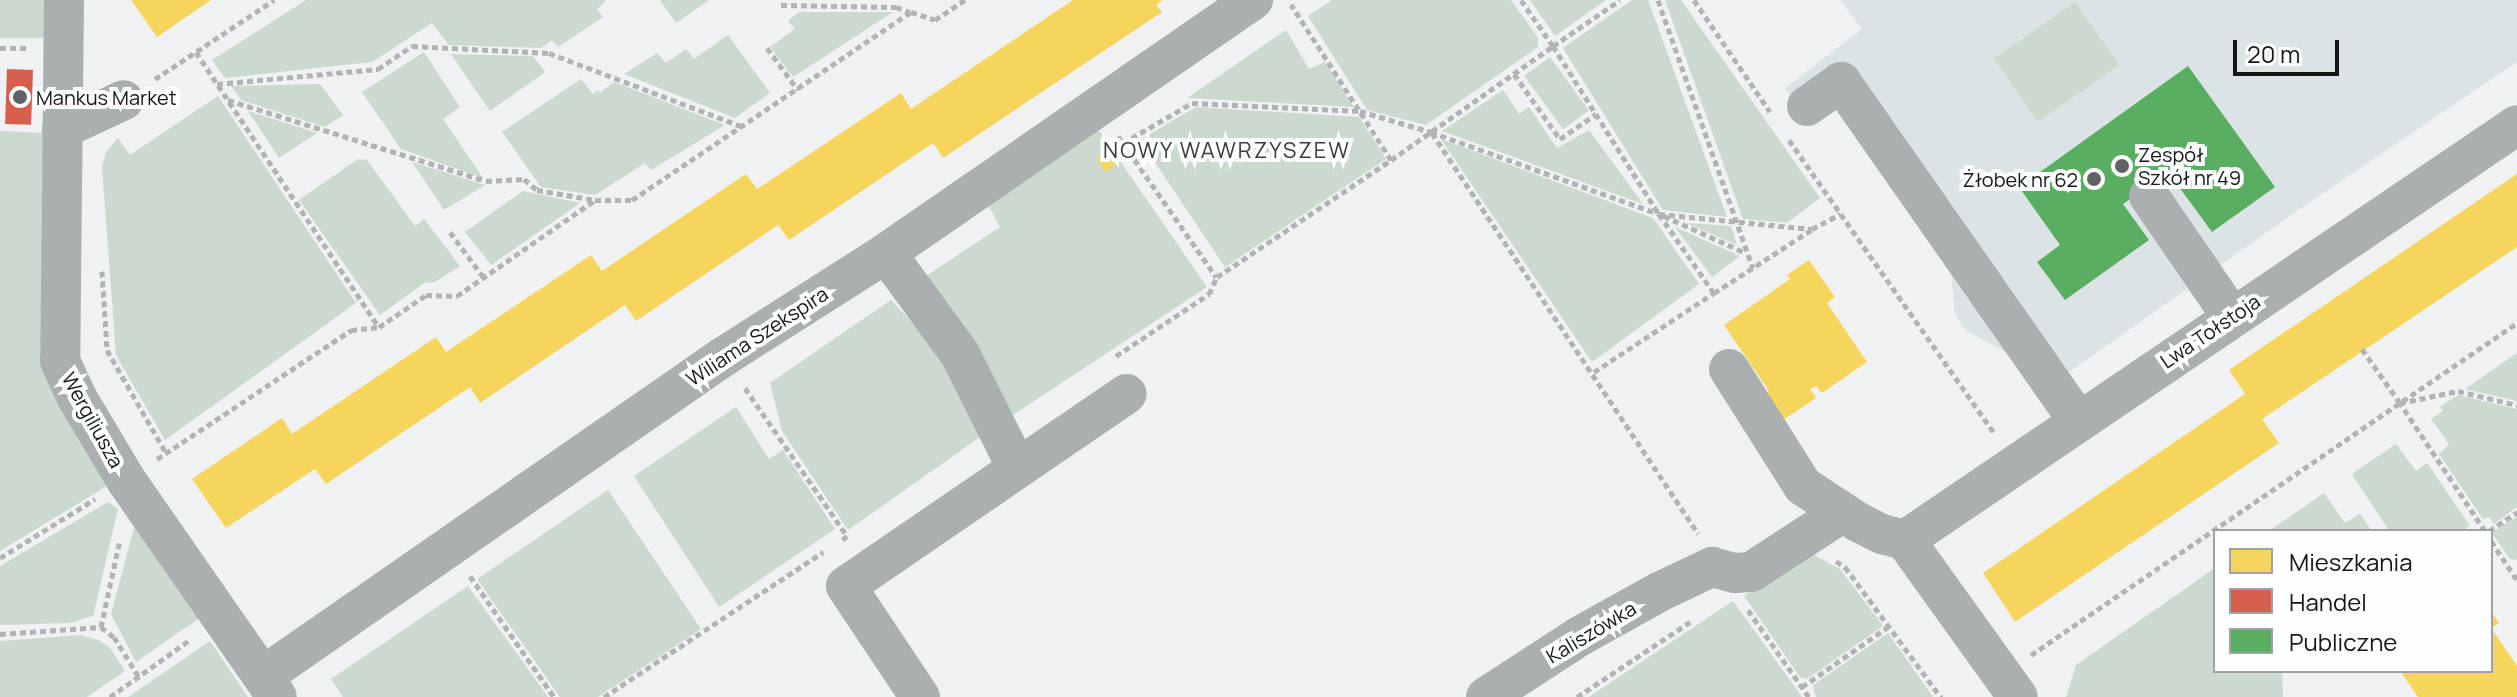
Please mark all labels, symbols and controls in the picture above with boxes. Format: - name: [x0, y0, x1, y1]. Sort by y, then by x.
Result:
- scale bar: [2237, 24, 2343, 74]
- text: 20 m: [2247, 37, 2300, 70]
- place label: Mankus Market: [36, 85, 177, 109]
- marker: Mankus Market: [11, 88, 29, 106]
- district label: NOWY WAWRZYSZEW: [1103, 138, 1351, 164]
- place label: Zespół Szkół nr 49: [2138, 142, 2241, 189]
- marker: Zespół Szkół nr 49: [2113, 157, 2131, 175]
- place label: Żłobek nr 62: [1962, 167, 2078, 191]
- marker: Żłobek nr 62: [2085, 170, 2103, 188]
- street label: Wiliama Szekspira: [682, 281, 832, 391]
- street label: Lwa Tołstoja: [2156, 289, 2264, 373]
- street label: Wergiliusza: [57, 368, 129, 472]
- legend: [2213, 529, 2493, 673]
- text: Mieszkania: [2289, 545, 2413, 578]
- text: Handel: [2289, 585, 2367, 618]
- street label: Kaliszówka: [1542, 596, 1640, 668]
- text: Publiczne: [2289, 625, 2397, 658]

